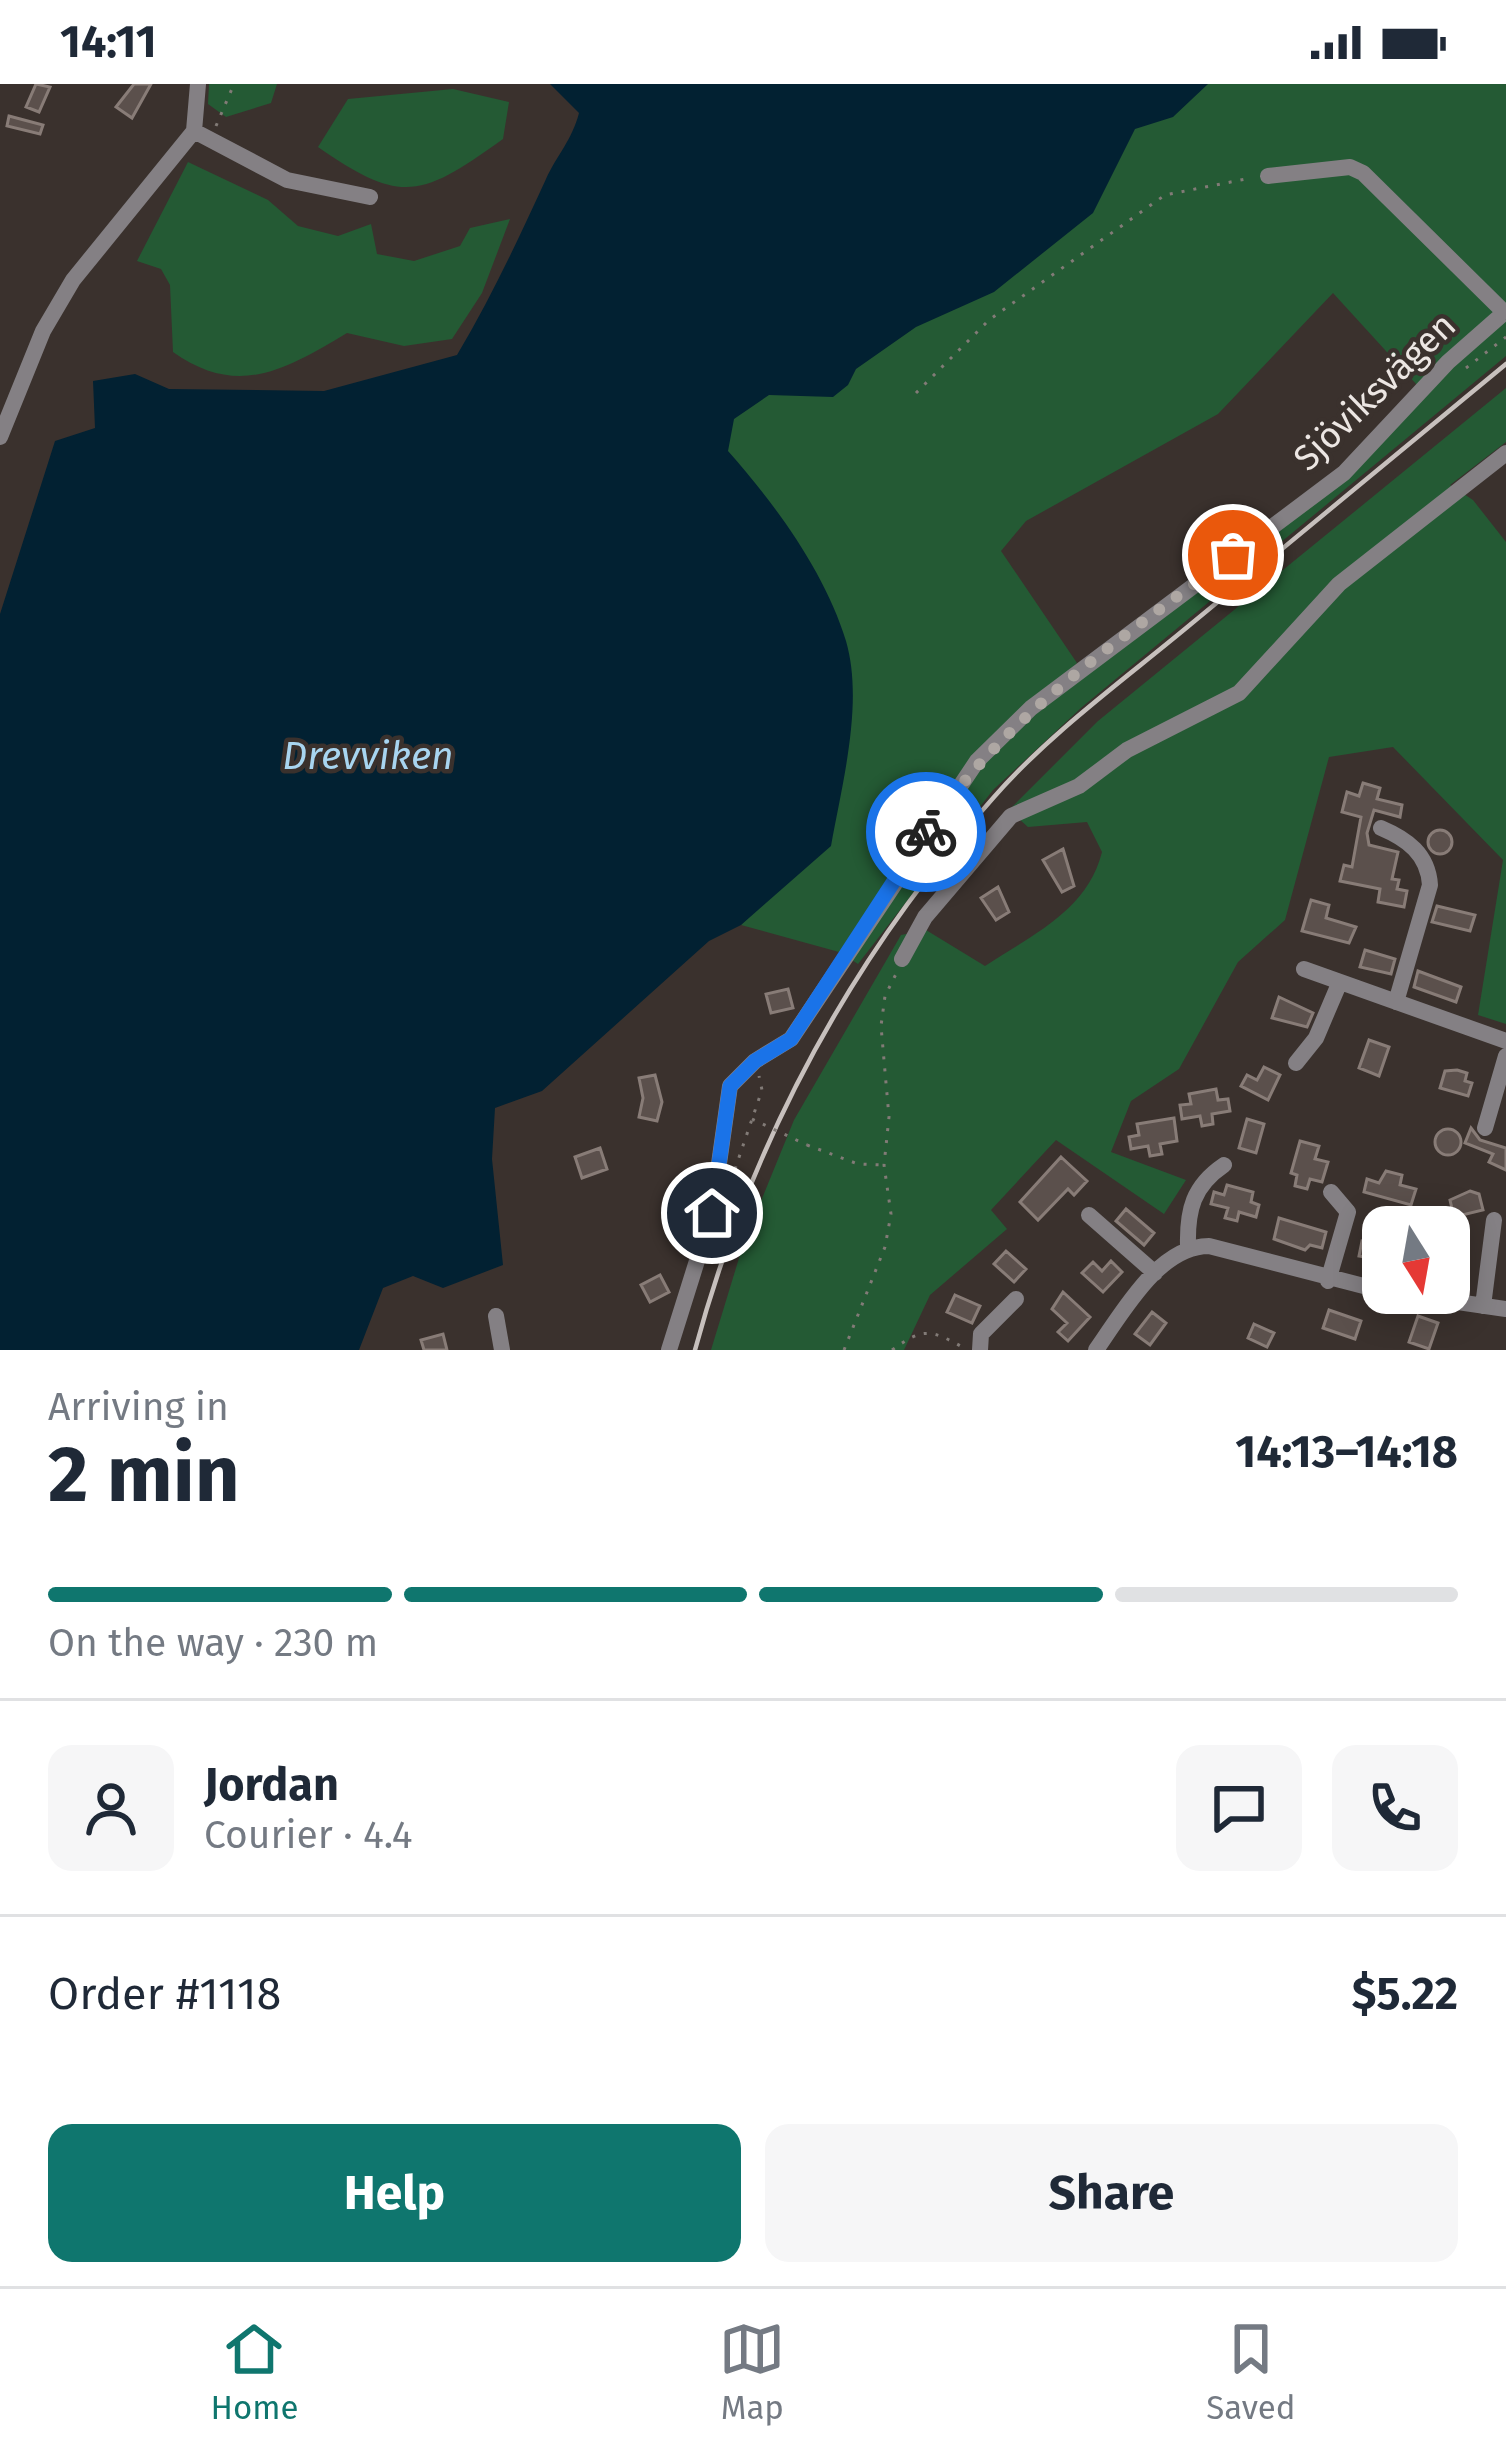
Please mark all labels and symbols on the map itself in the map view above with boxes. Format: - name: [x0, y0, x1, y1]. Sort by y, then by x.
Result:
- street label: Sjöviksvägen: [1285, 304, 1465, 480]
- pin: [1182, 504, 1284, 606]
- water label: Drevviken: [282, 733, 454, 779]
- courier: [866, 772, 986, 892]
- pin: [661, 1162, 763, 1264]
- north arrow: [1362, 1206, 1470, 1314]

